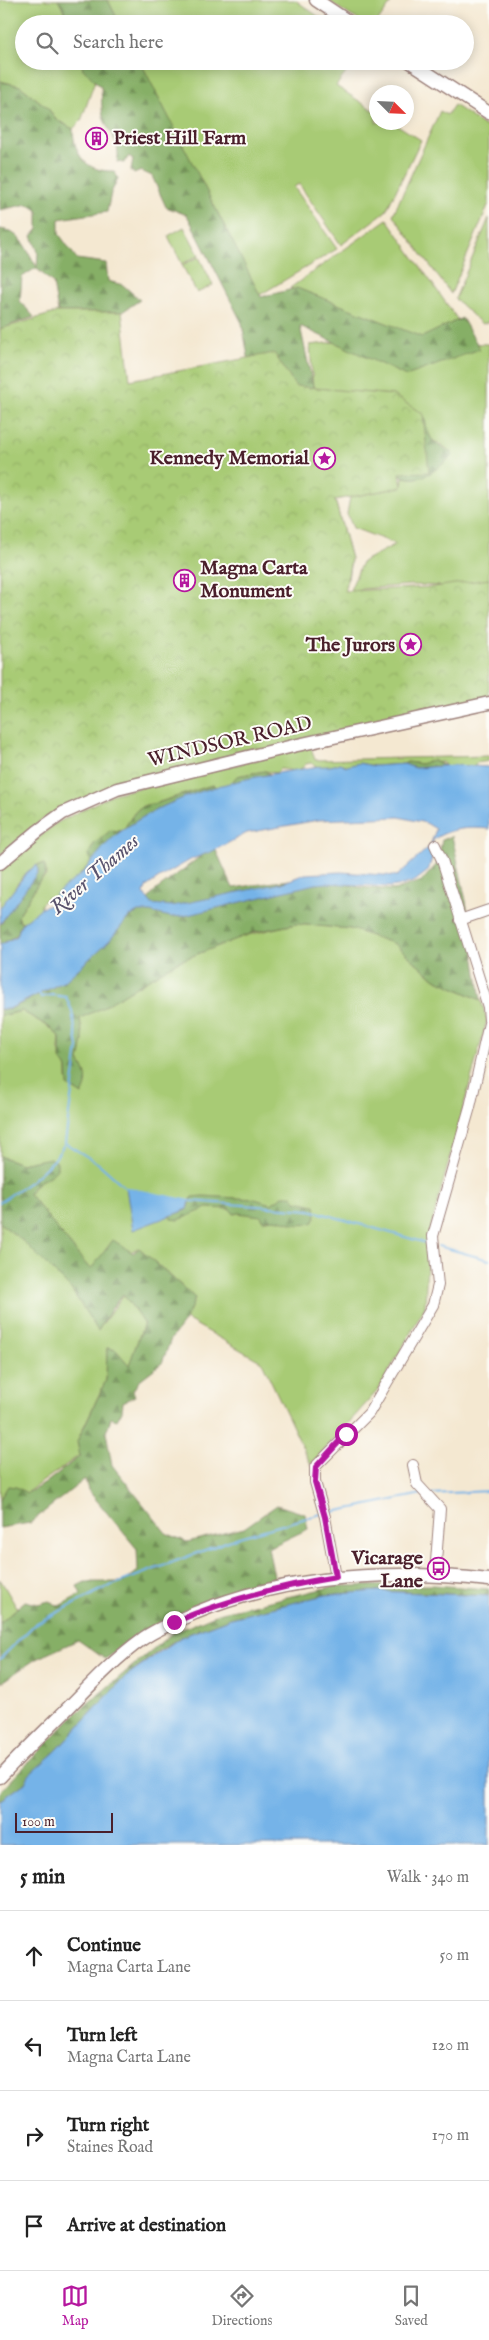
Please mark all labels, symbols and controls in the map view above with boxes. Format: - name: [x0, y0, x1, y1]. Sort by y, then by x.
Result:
- search box: [15, 15, 474, 70]
- icon: search: [33, 29, 61, 57]
- text: Search here: [73, 31, 164, 55]
- north arrow: [369, 85, 414, 130]
- building icon: Priest Hill Farm: [85, 126, 109, 150]
- place label: Priest Hill Farm: [113, 126, 247, 151]
- place label: Kennedy Memorial: [149, 446, 310, 471]
- place icon: Kennedy Memorial: [313, 446, 337, 470]
- place label: Magna Carta Monument: [200, 556, 308, 604]
- building icon: Magna Carta Monument: [172, 568, 196, 592]
- place label: The Jurors: [305, 633, 395, 658]
- place icon: The Jurors: [399, 633, 423, 657]
- street label: WINDSOR ROAD: [146, 711, 314, 773]
- water label: River Thames: [45, 828, 146, 921]
- route start: [335, 1423, 358, 1446]
- place label: Vicarage Lane: [350, 1546, 424, 1594]
- bus stop icon: Vicarage Lane: [427, 1557, 451, 1581]
- route end: [163, 1611, 186, 1634]
- scale bar: [15, 1810, 112, 1833]
- text: 100 m: [22, 1813, 55, 1831]
- text: 5 min: [20, 1864, 65, 1891]
- text: Walk · 340 m: [387, 1868, 469, 1888]
- text: Continue: [67, 1934, 141, 1958]
- icon: ahead: [20, 1942, 48, 1970]
- text: 50 m: [440, 1946, 469, 1966]
- text: Magna Carta Lane: [67, 1958, 191, 1978]
- text: Turn left: [67, 2024, 138, 2048]
- icon: left: [20, 2032, 48, 2060]
- text: 120 m: [432, 2036, 469, 2056]
- text: Magna Carta Lane: [67, 2048, 191, 2068]
- text: Turn right: [67, 2114, 149, 2138]
- icon: right: [20, 2122, 48, 2150]
- text: 170 m: [432, 2126, 469, 2146]
- text: Staines Road: [67, 2138, 153, 2158]
- icon: arrive: [20, 2212, 48, 2240]
- text: Arrive at destination: [67, 2214, 226, 2238]
- tab: Map: [61, 2282, 89, 2330]
- tab: Directions: [211, 2282, 272, 2330]
- tab: Saved: [395, 2282, 428, 2330]

